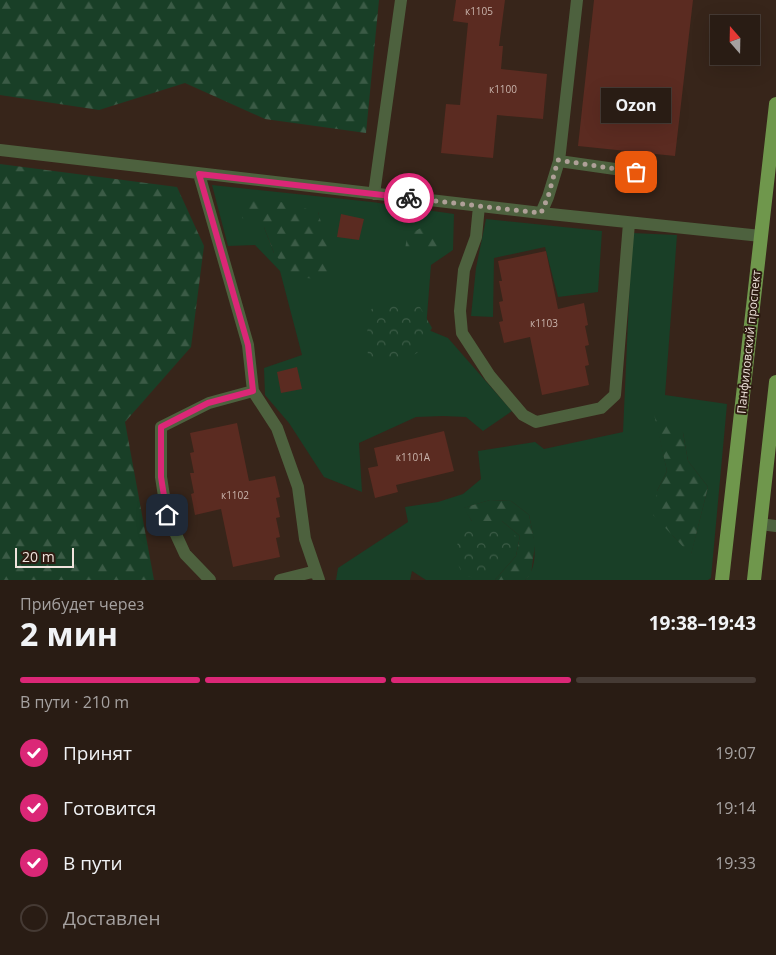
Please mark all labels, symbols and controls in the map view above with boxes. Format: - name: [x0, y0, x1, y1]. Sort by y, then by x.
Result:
- house number: к1105: [465, 4, 493, 18]
- north arrow: [710, 15, 760, 65]
- map controls: [710, 15, 760, 65]
- house number: к1100: [489, 82, 517, 96]
- callout: Ozon: [601, 87, 671, 122]
- text: Ozon: [616, 94, 656, 116]
- pin: [615, 151, 657, 193]
- icon: bag: [622, 158, 650, 186]
- courier: [384, 173, 434, 223]
- icon: bike: [395, 184, 423, 212]
- street label: Панфиловский проспект: [733, 269, 765, 415]
- house number: к1103: [530, 316, 558, 330]
- house number: к1101А: [396, 450, 431, 464]
- house number: к1102: [221, 488, 249, 502]
- pin: [146, 494, 188, 536]
- icon: home: [153, 501, 181, 529]
- scale bar: [15, 545, 74, 568]
- text: 20 m: [22, 547, 55, 566]
- text: Прибудет через: [20, 593, 144, 615]
- text: 19:38–19:43: [649, 610, 756, 636]
- text: 2 мин: [20, 612, 118, 655]
- text: В пути · 210 m: [20, 691, 129, 713]
- icon: check: [20, 739, 48, 767]
- text: Принят: [63, 740, 132, 766]
- text: 19:07: [715, 742, 756, 764]
- icon: check: [20, 794, 48, 822]
- text: Готовится: [63, 795, 156, 821]
- text: 19:14: [715, 797, 756, 819]
- icon: check: [20, 849, 48, 877]
- text: В пути: [63, 850, 123, 876]
- text: 19:33: [715, 852, 756, 874]
- text: Доставлен: [63, 905, 161, 931]

